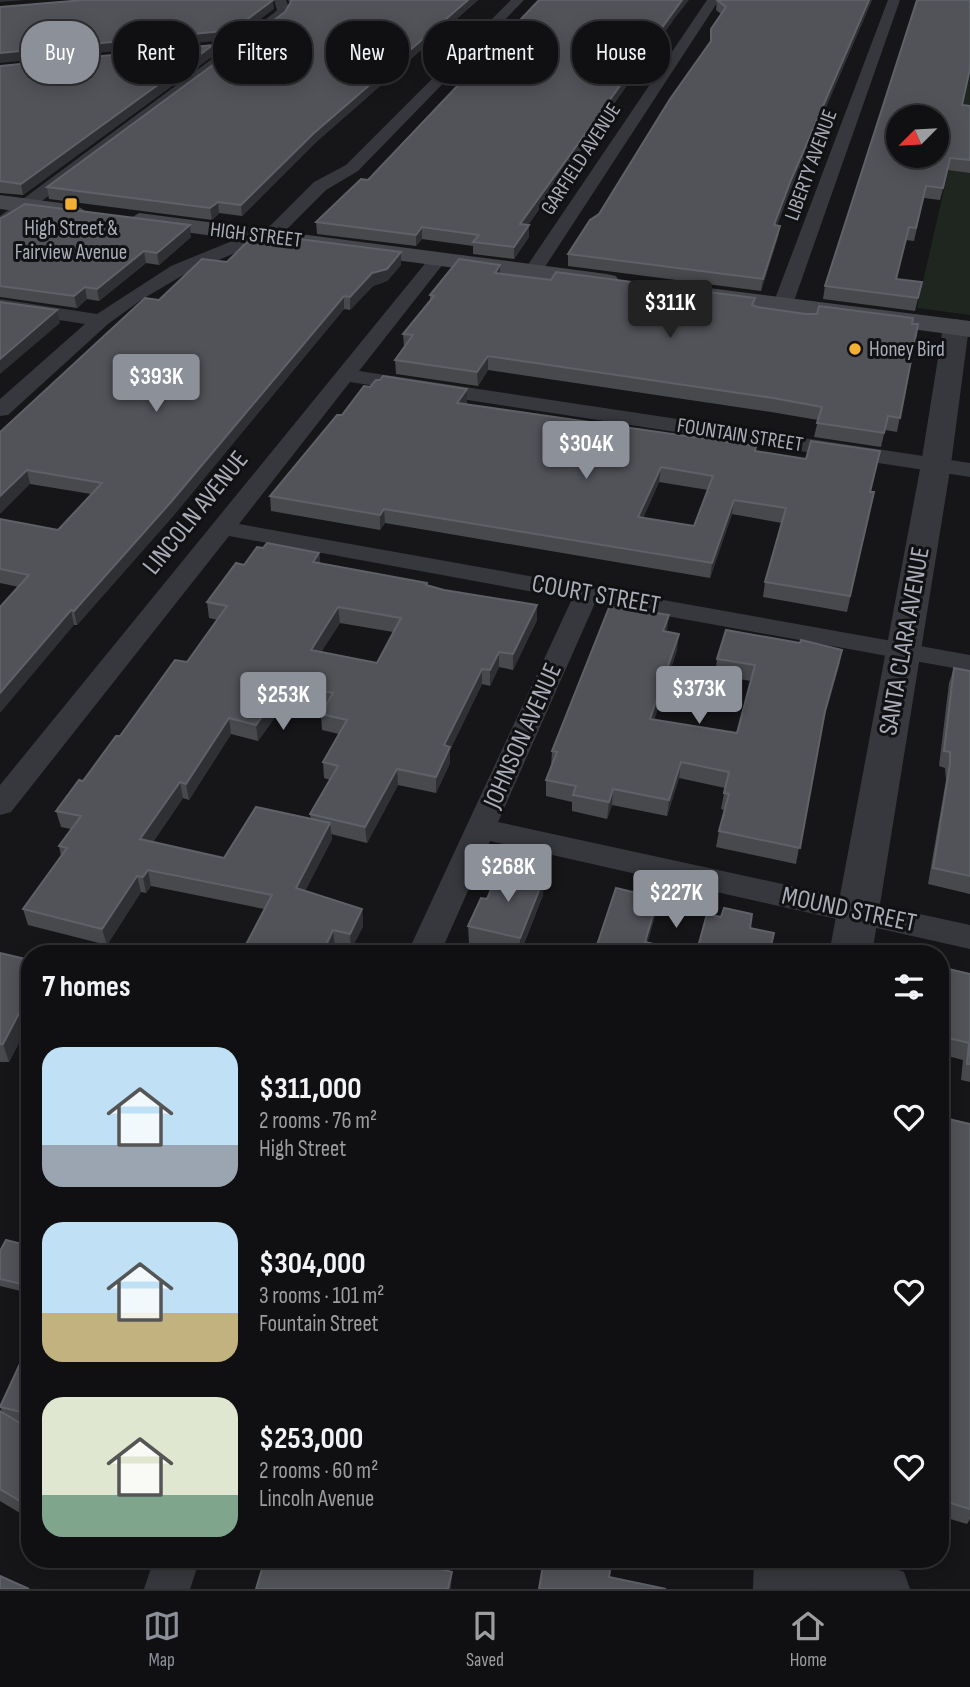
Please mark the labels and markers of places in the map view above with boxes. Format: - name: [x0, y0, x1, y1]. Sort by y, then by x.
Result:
- marker: High Street & Fairview Avenue: [63, 196, 79, 212]
- place label: High Street & Fairview Avenue: [15, 216, 127, 265]
- pin: $311K: [621, 280, 719, 340]
- place label: Honey Bird: [869, 337, 945, 362]
- marker: Honey Bird: [847, 341, 863, 357]
- pin: $393K: [107, 354, 205, 414]
- pin: $304K: [537, 421, 635, 481]
- pin: $373K: [650, 666, 748, 726]
- pin: $253K: [234, 672, 332, 732]
- pin: $268K: [459, 844, 557, 904]
- pin: $227K: [627, 870, 725, 930]

